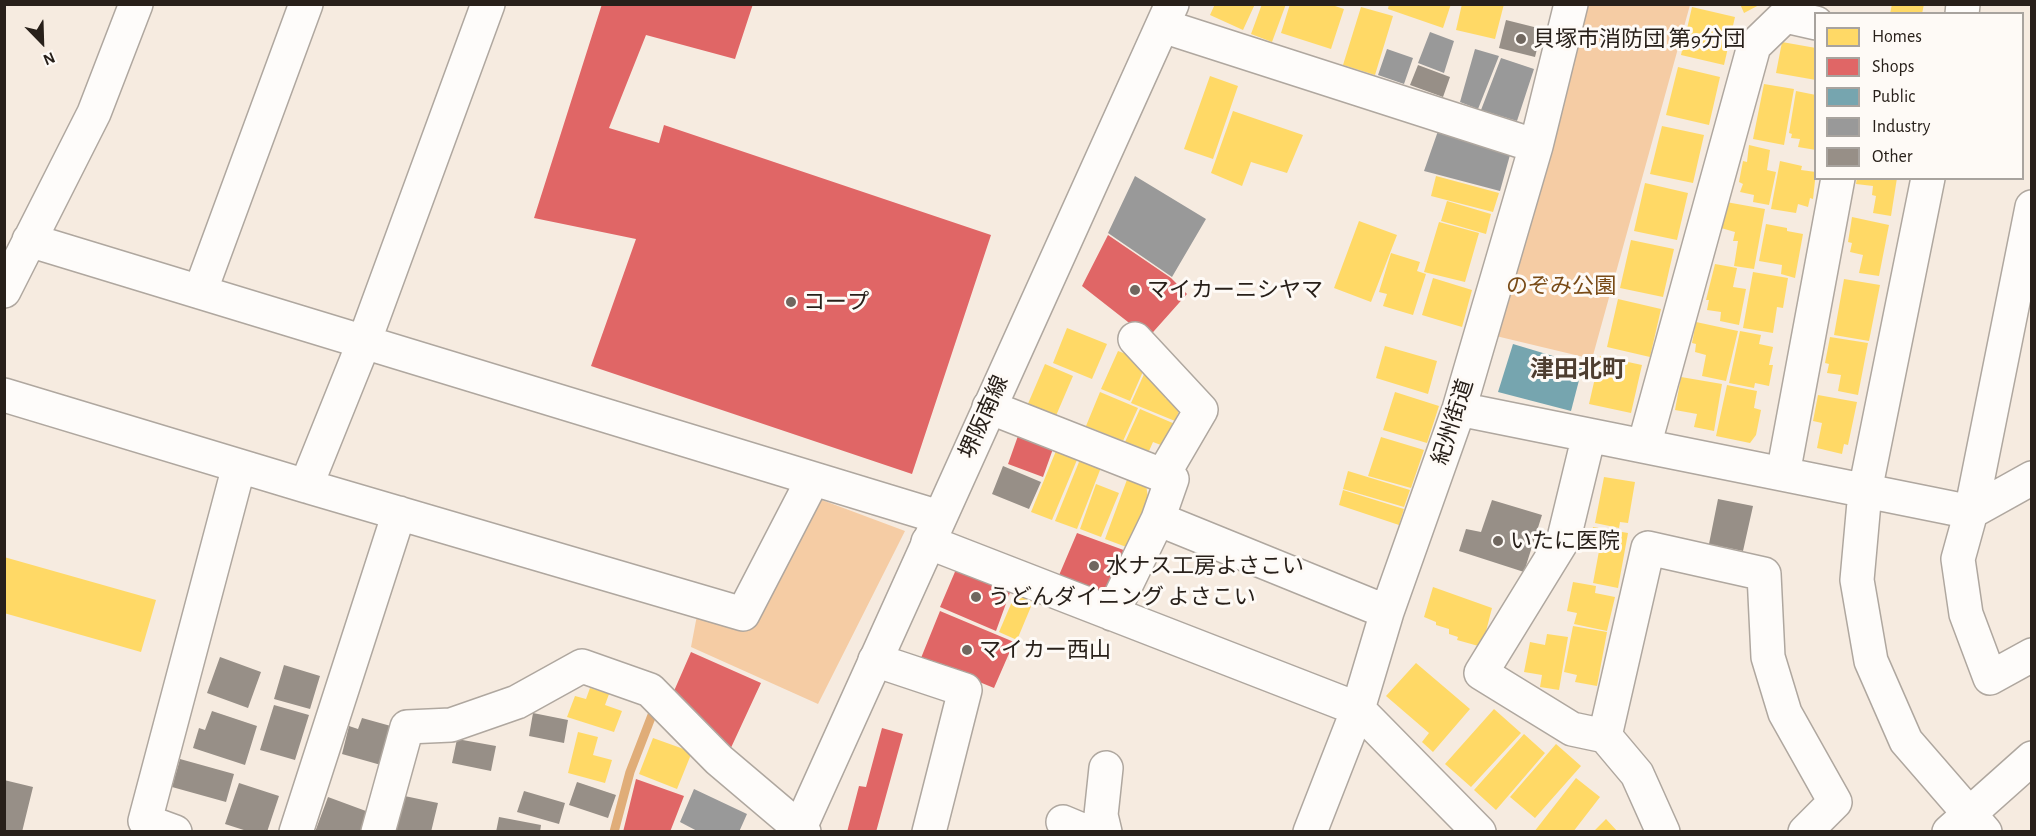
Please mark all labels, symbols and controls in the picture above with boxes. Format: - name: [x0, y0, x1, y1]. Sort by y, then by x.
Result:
- north arrow: [12, 12, 72, 72]
- legend: [1814, 12, 2024, 180]
- place label: 貝塚市消防団 第9分団: [1533, 26, 1745, 52]
- text: Homes: [1872, 28, 1922, 46]
- marker: 貝塚市消防団 第9分団: [1514, 32, 1528, 46]
- text: N: [41, 49, 57, 68]
- text: Shops: [1872, 58, 1914, 76]
- text: Public: [1872, 88, 1915, 106]
- text: Industry: [1872, 118, 1931, 136]
- text: Other: [1872, 148, 1913, 166]
- park label: のぞみ公園: [1506, 273, 1616, 299]
- place label: マイカーニシヤマ: [1147, 277, 1323, 303]
- marker: マイカーニシヤマ: [1128, 283, 1142, 297]
- place label: コープ: [803, 289, 869, 315]
- marker: コープ: [784, 295, 798, 309]
- district label: 津田北町: [1530, 356, 1626, 384]
- street label: 堺阪南線: [954, 371, 1014, 463]
- street label: 紀州街道: [1427, 376, 1479, 468]
- place label: いたに医院: [1510, 528, 1620, 554]
- marker: いたに医院: [1491, 534, 1505, 548]
- place label: 水ナス工房よさこい: [1106, 553, 1304, 579]
- marker: 水ナス工房よさこい: [1087, 559, 1101, 573]
- place label: うどんダイニング よさこい: [988, 584, 1256, 610]
- marker: うどんダイニング よさこい: [969, 590, 983, 604]
- place label: マイカー西山: [979, 637, 1111, 663]
- marker: マイカー西山: [960, 643, 974, 657]

